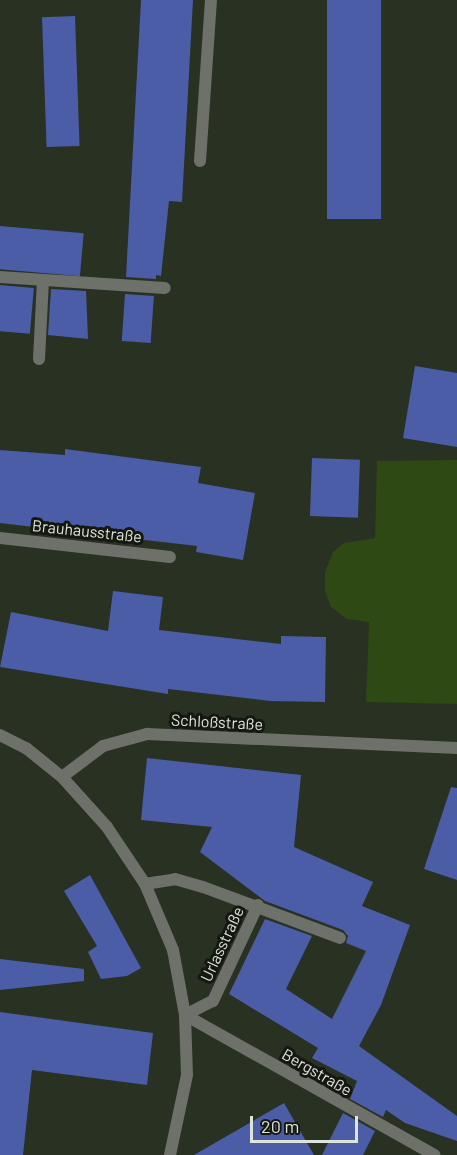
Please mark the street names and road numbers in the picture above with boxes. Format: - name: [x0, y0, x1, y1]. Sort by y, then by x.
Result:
- street label: Brauhausstraße: [31, 516, 143, 546]
- street label: Schloßstraße: [170, 710, 264, 734]
- street label: Urlasstraße: [196, 904, 248, 984]
- street label: Bergstraße: [279, 1044, 355, 1100]

